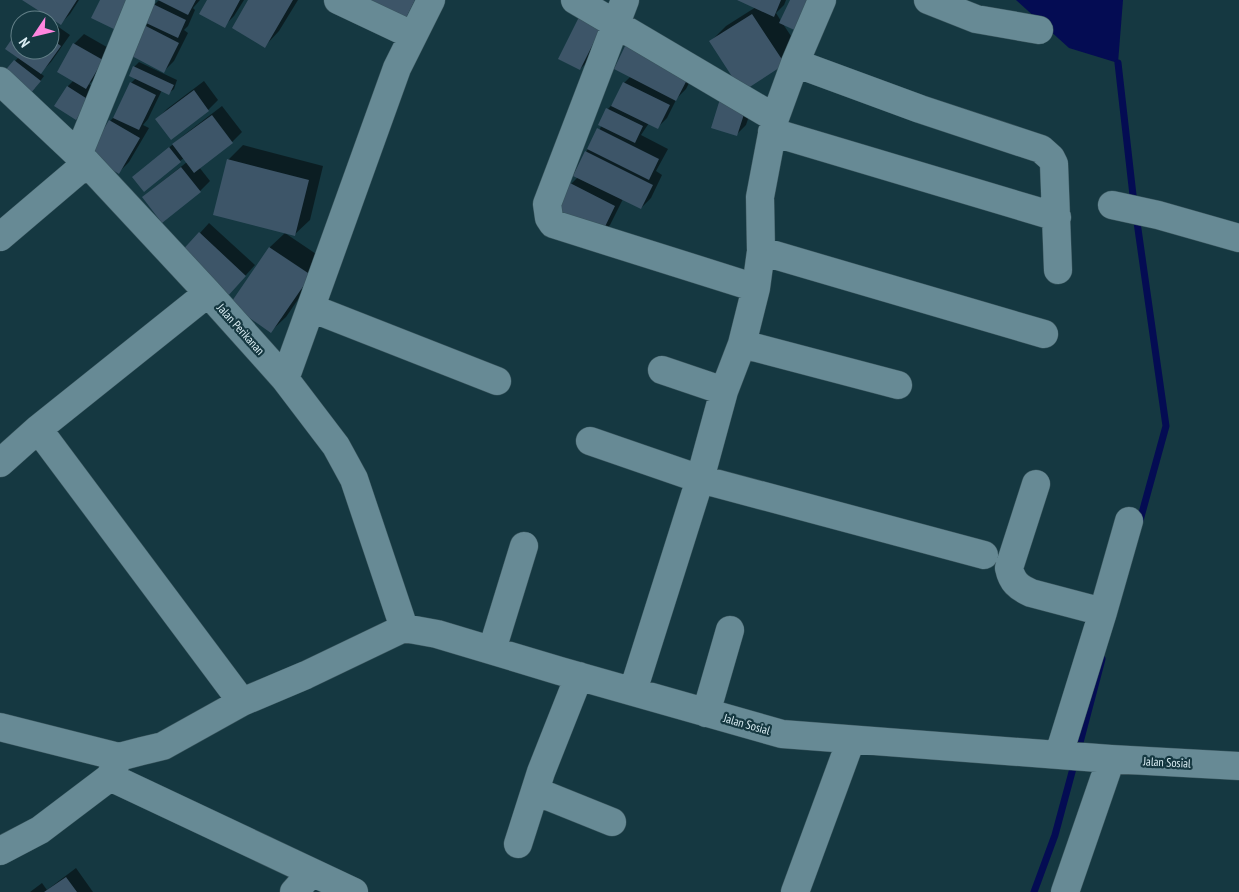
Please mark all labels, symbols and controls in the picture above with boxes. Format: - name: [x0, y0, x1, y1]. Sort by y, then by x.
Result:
- north arrow: [10, 10, 60, 60]
- text: N: [15, 34, 34, 51]
- street label: Jalan Perikanan: [213, 300, 268, 358]
- street label: Jalan Sosial: [721, 710, 772, 738]
- street label: Jalan Sosial: [1142, 753, 1191, 771]

